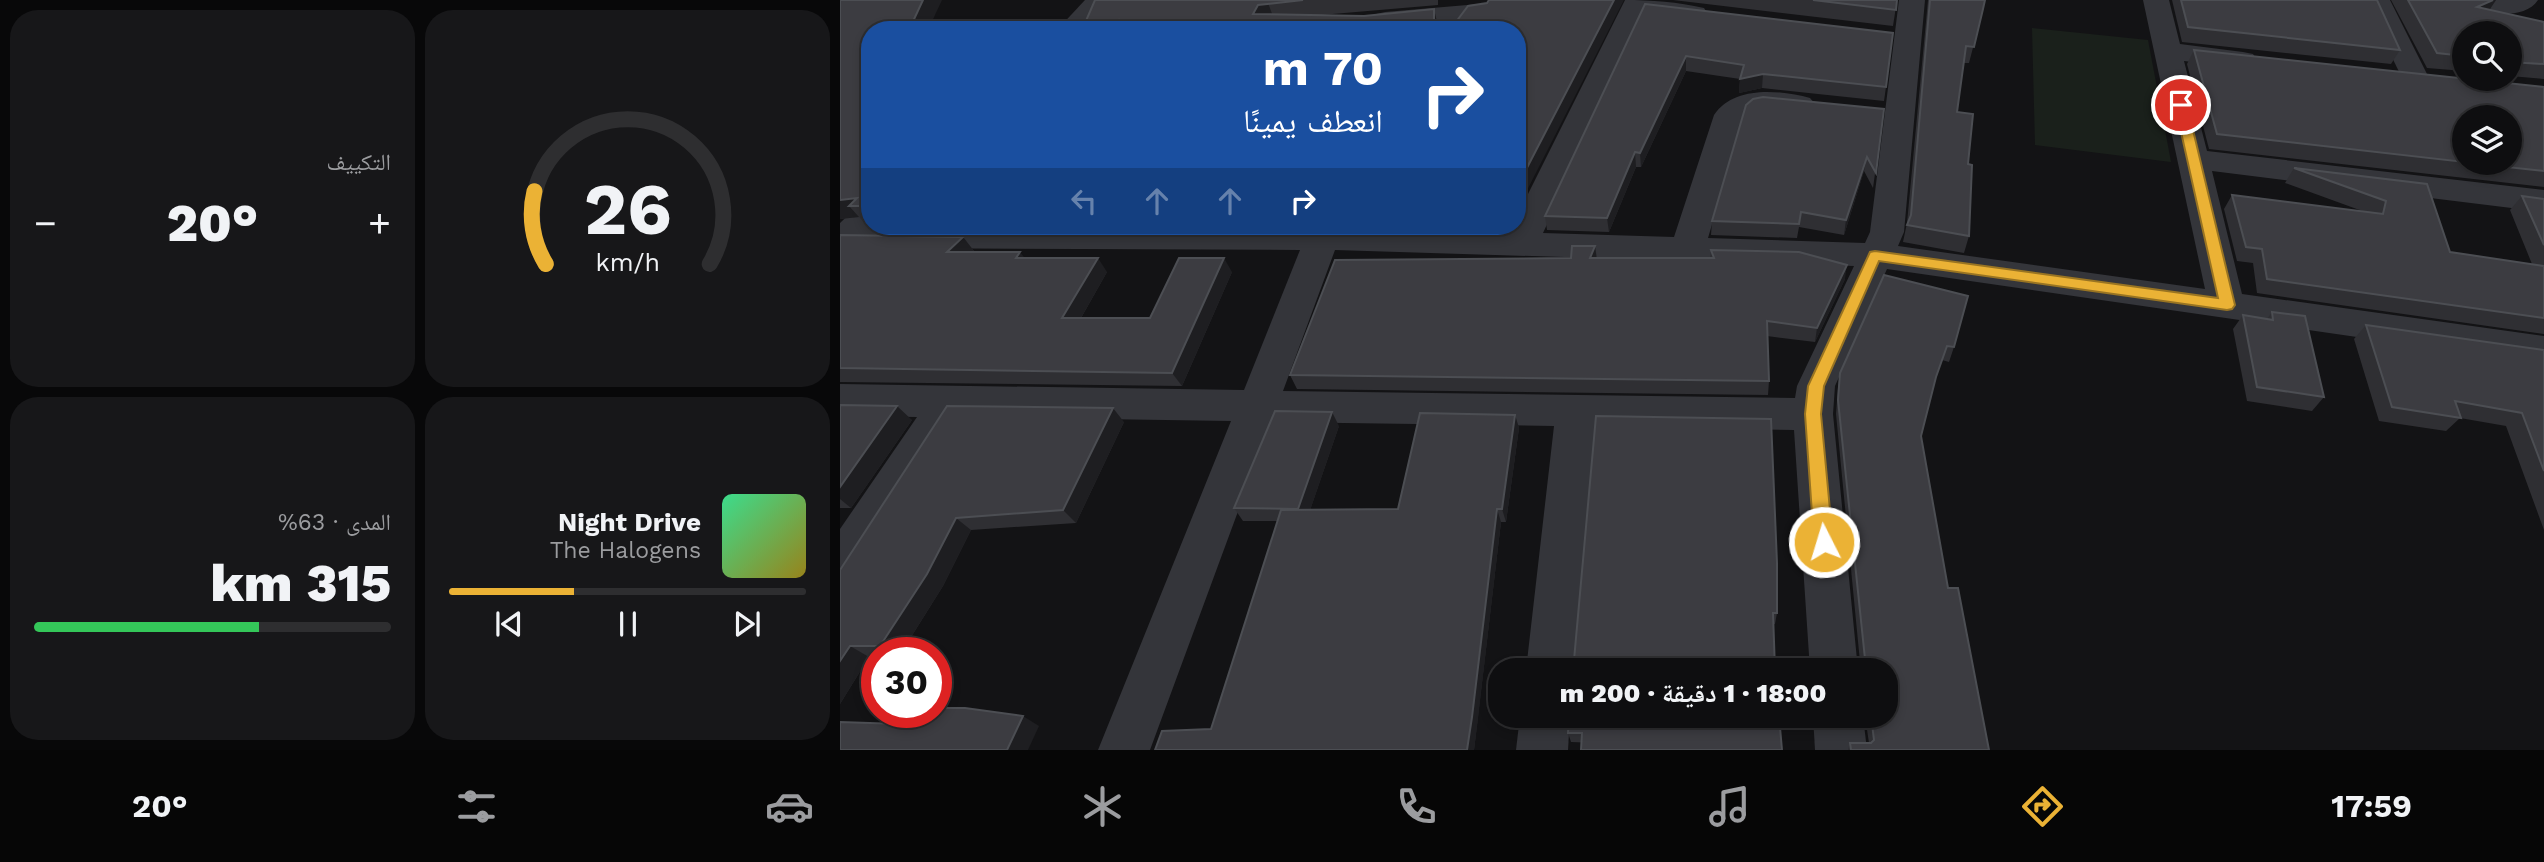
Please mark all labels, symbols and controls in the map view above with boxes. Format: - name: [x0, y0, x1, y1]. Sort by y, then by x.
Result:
- map controls: [2452, 21, 2522, 175]
- button: search: [2452, 21, 2522, 91]
- text: 70 m: [1263, 39, 1383, 97]
- icon: right: [1407, 49, 1498, 140]
- pin: [2151, 75, 2211, 135]
- icon: arrive: [2162, 86, 2200, 124]
- text: انعطف يمينًا: [1243, 102, 1383, 140]
- button: layers: [2452, 105, 2522, 175]
- text: التكييف: [326, 149, 391, 176]
- text: 26: [583, 167, 672, 253]
- icon: left: [1065, 182, 1103, 220]
- icon: ahead: [1138, 182, 1176, 220]
- icon: ahead: [1211, 182, 1249, 220]
- icon: right: [1284, 182, 1322, 220]
- text: 20°: [167, 193, 258, 254]
- text: −: [34, 201, 57, 245]
- text: +: [368, 201, 391, 245]
- text: km/h: [595, 248, 660, 277]
- position arrow: [1787, 505, 1861, 579]
- text: Night Drive: [558, 507, 701, 537]
- text: المدى · 63%: [278, 509, 391, 536]
- text: The Halogens: [550, 537, 701, 564]
- text: 315 km: [210, 553, 391, 614]
- icon: previous: [490, 605, 528, 643]
- icon: pause: [609, 605, 647, 643]
- icon: next: [728, 605, 766, 643]
- speed limit sign: 30: [861, 637, 952, 728]
- text: 18:00 · 1 دقيقة · 200 m: [1560, 678, 1826, 708]
- icon: filters: [452, 782, 501, 831]
- icon: car: [765, 782, 814, 831]
- icon: climate: [1078, 782, 1127, 831]
- icon: phone: [1392, 782, 1441, 831]
- icon: music: [1705, 782, 1754, 831]
- icon: directions: [2018, 782, 2067, 831]
- text: 20°: [132, 787, 188, 825]
- text: 17:59: [2331, 787, 2412, 825]

